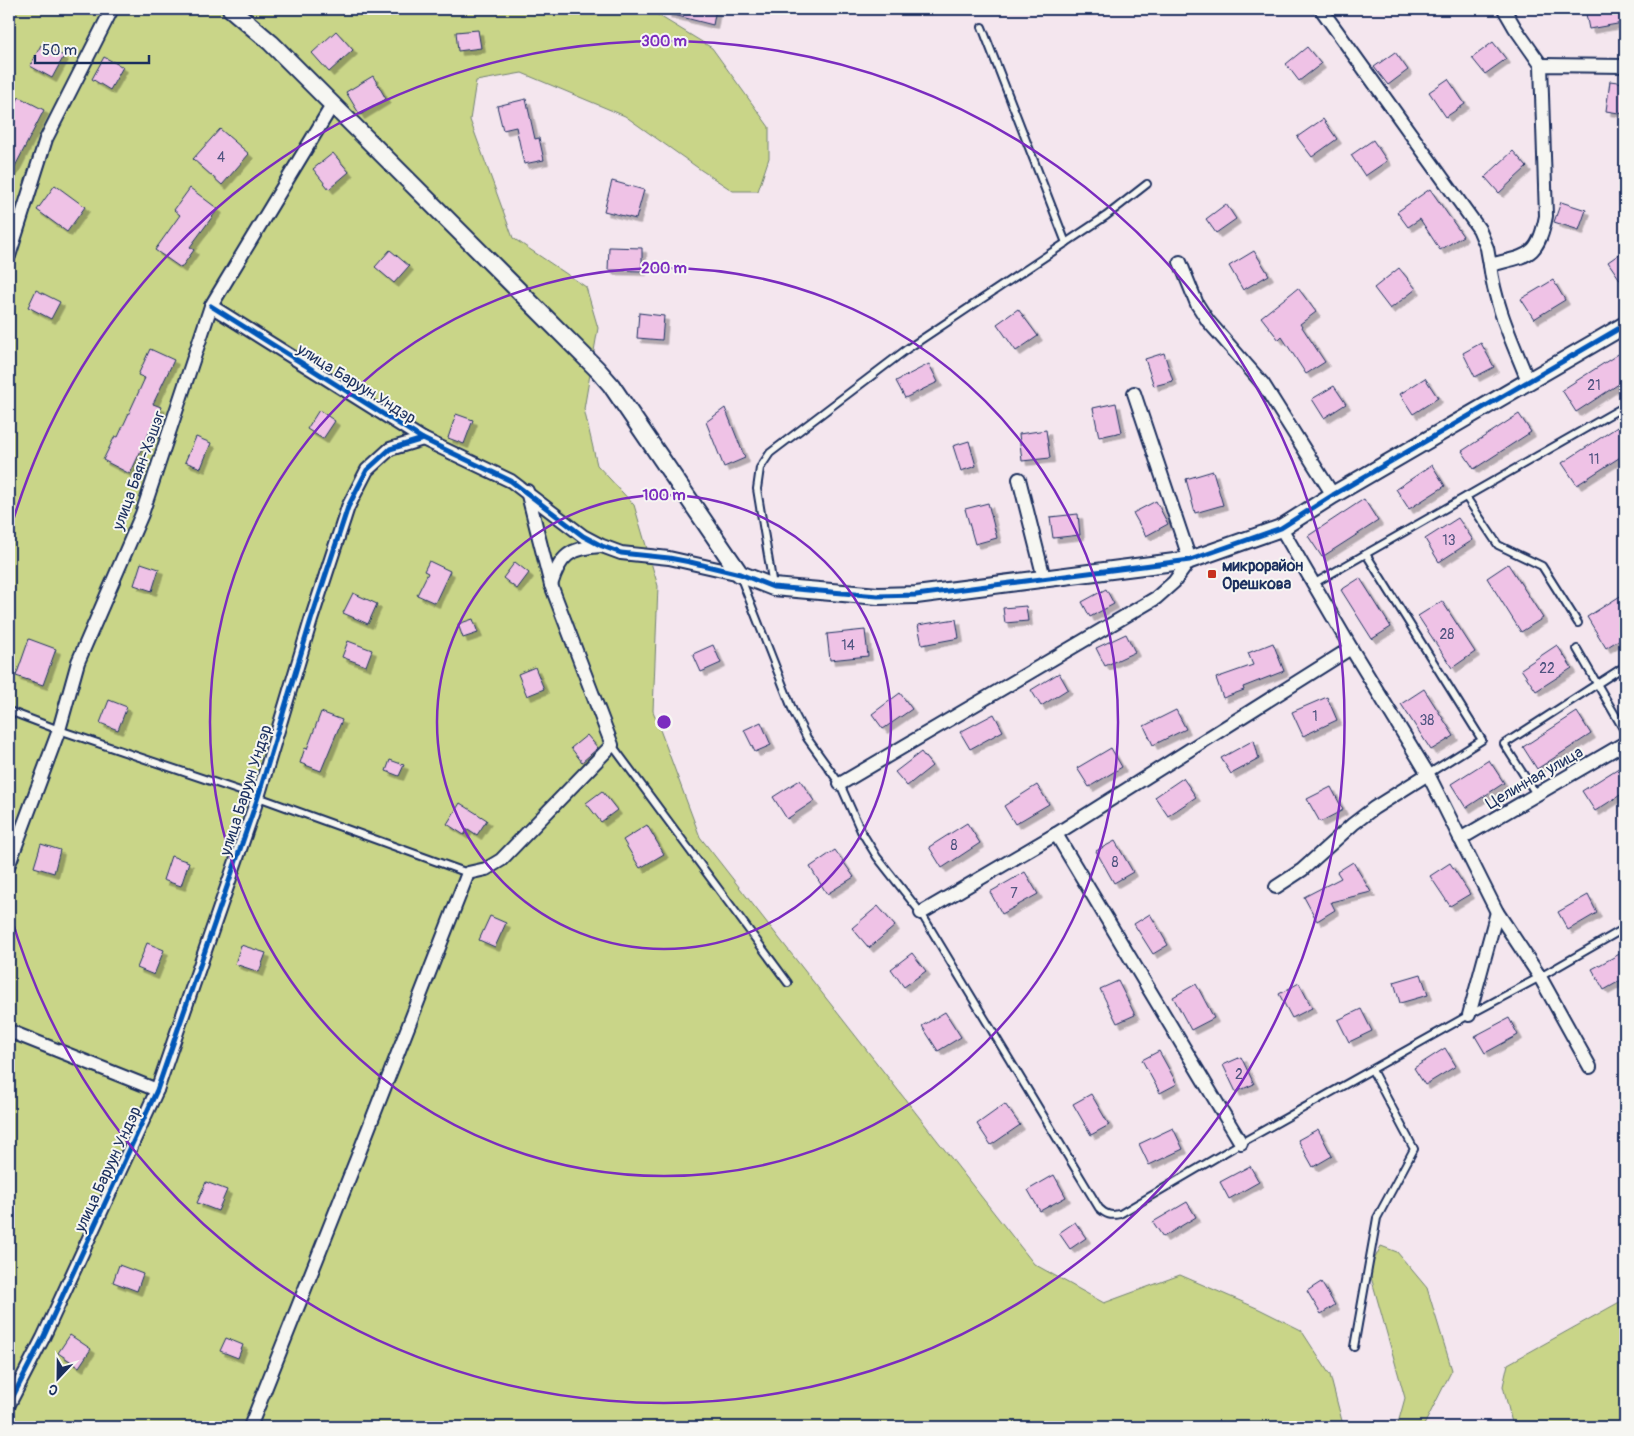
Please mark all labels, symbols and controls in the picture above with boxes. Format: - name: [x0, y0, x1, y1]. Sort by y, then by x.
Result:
- scale bar: [35, 32, 149, 64]
- text: 300 m: [641, 32, 687, 51]
- text: 50 m: [42, 41, 77, 60]
- house number: 4: [217, 149, 225, 166]
- text: 200 m: [641, 259, 687, 278]
- street label: улица Баруун Ундэр: [293, 339, 420, 428]
- house number: 21: [1587, 377, 1601, 394]
- street label: улица Баян-Хэшэг: [108, 408, 170, 534]
- house number: 11: [1589, 451, 1599, 468]
- text: 100 m: [643, 486, 685, 505]
- house number: 13: [1442, 532, 1456, 549]
- place label: микрорайон Орешкова: [1222, 556, 1303, 594]
- marker: микрорайон Орешкова: [1206, 568, 1218, 580]
- house number: 28: [1440, 626, 1454, 643]
- house number: 14: [841, 637, 855, 654]
- house number: 22: [1539, 660, 1555, 677]
- house number: 1: [1312, 708, 1318, 725]
- house number: 38: [1420, 712, 1434, 729]
- centre of rings: [655, 713, 673, 731]
- street label: улица Баруун Ундэр: [215, 722, 277, 859]
- street label: Целинная улица: [1482, 742, 1587, 814]
- house number: 8: [950, 837, 958, 854]
- house number: 8: [1111, 854, 1119, 871]
- house number: 7: [1010, 885, 1018, 902]
- house number: 2: [1235, 1066, 1243, 1083]
- street label: улица Баруун Ундэр: [70, 1103, 146, 1236]
- north arrow: [32, 1354, 82, 1404]
- text: С: [46, 1380, 61, 1399]

